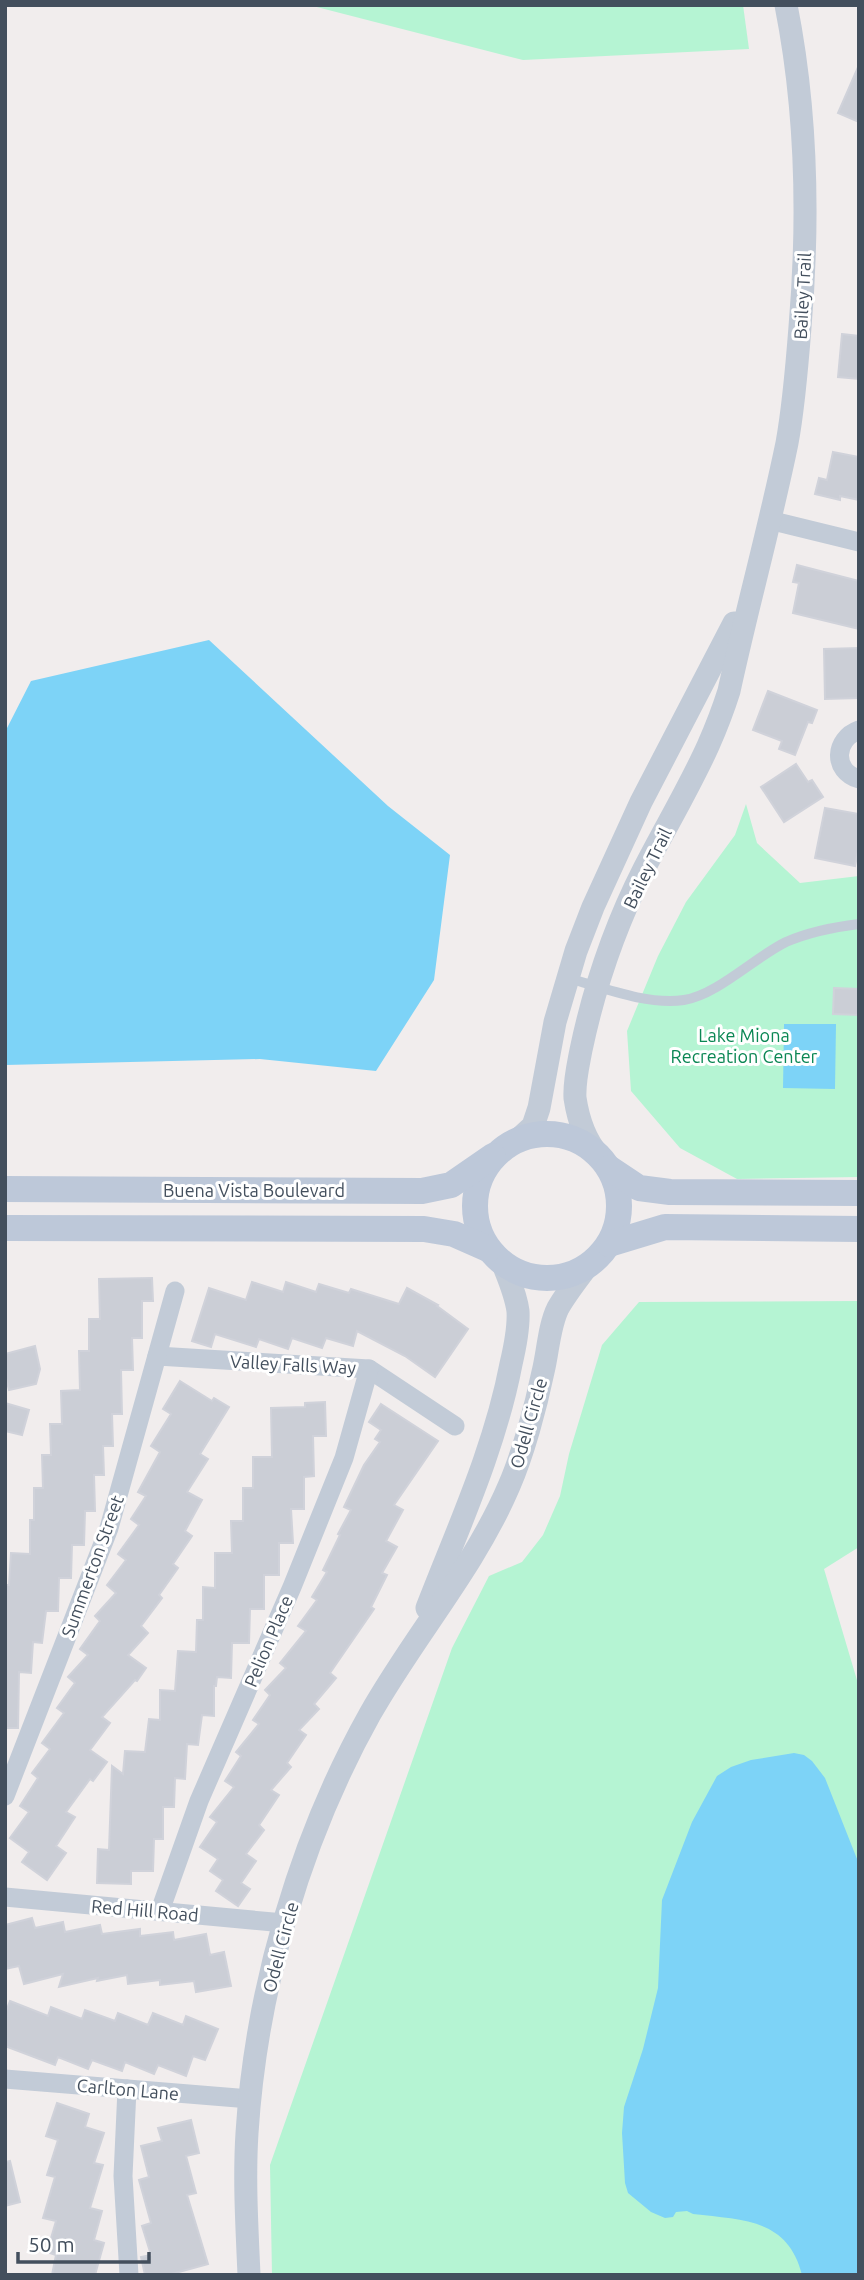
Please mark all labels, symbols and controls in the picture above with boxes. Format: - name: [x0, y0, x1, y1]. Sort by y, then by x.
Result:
- street label: Bailey Trail: [790, 252, 814, 340]
- street label: Bailey Trail: [619, 824, 675, 912]
- park label: Lake Miona Recreation Center: [671, 1025, 818, 1066]
- street label: Buena Vista Boulevard: [163, 1180, 345, 1200]
- street label: Valley Falls Way: [229, 1351, 357, 1377]
- street label: Odell Circle: [506, 1375, 550, 1471]
- street label: Summerton Street: [57, 1492, 127, 1640]
- street label: Pelion Place: [240, 1592, 296, 1690]
- street label: Red Hill Road: [90, 1895, 200, 1925]
- street label: Odell Circle: [258, 1899, 302, 1995]
- street label: Carlton Lane: [76, 2075, 180, 2103]
- scale bar: [18, 2220, 149, 2264]
- text: 50 m: [28, 2232, 75, 2256]

